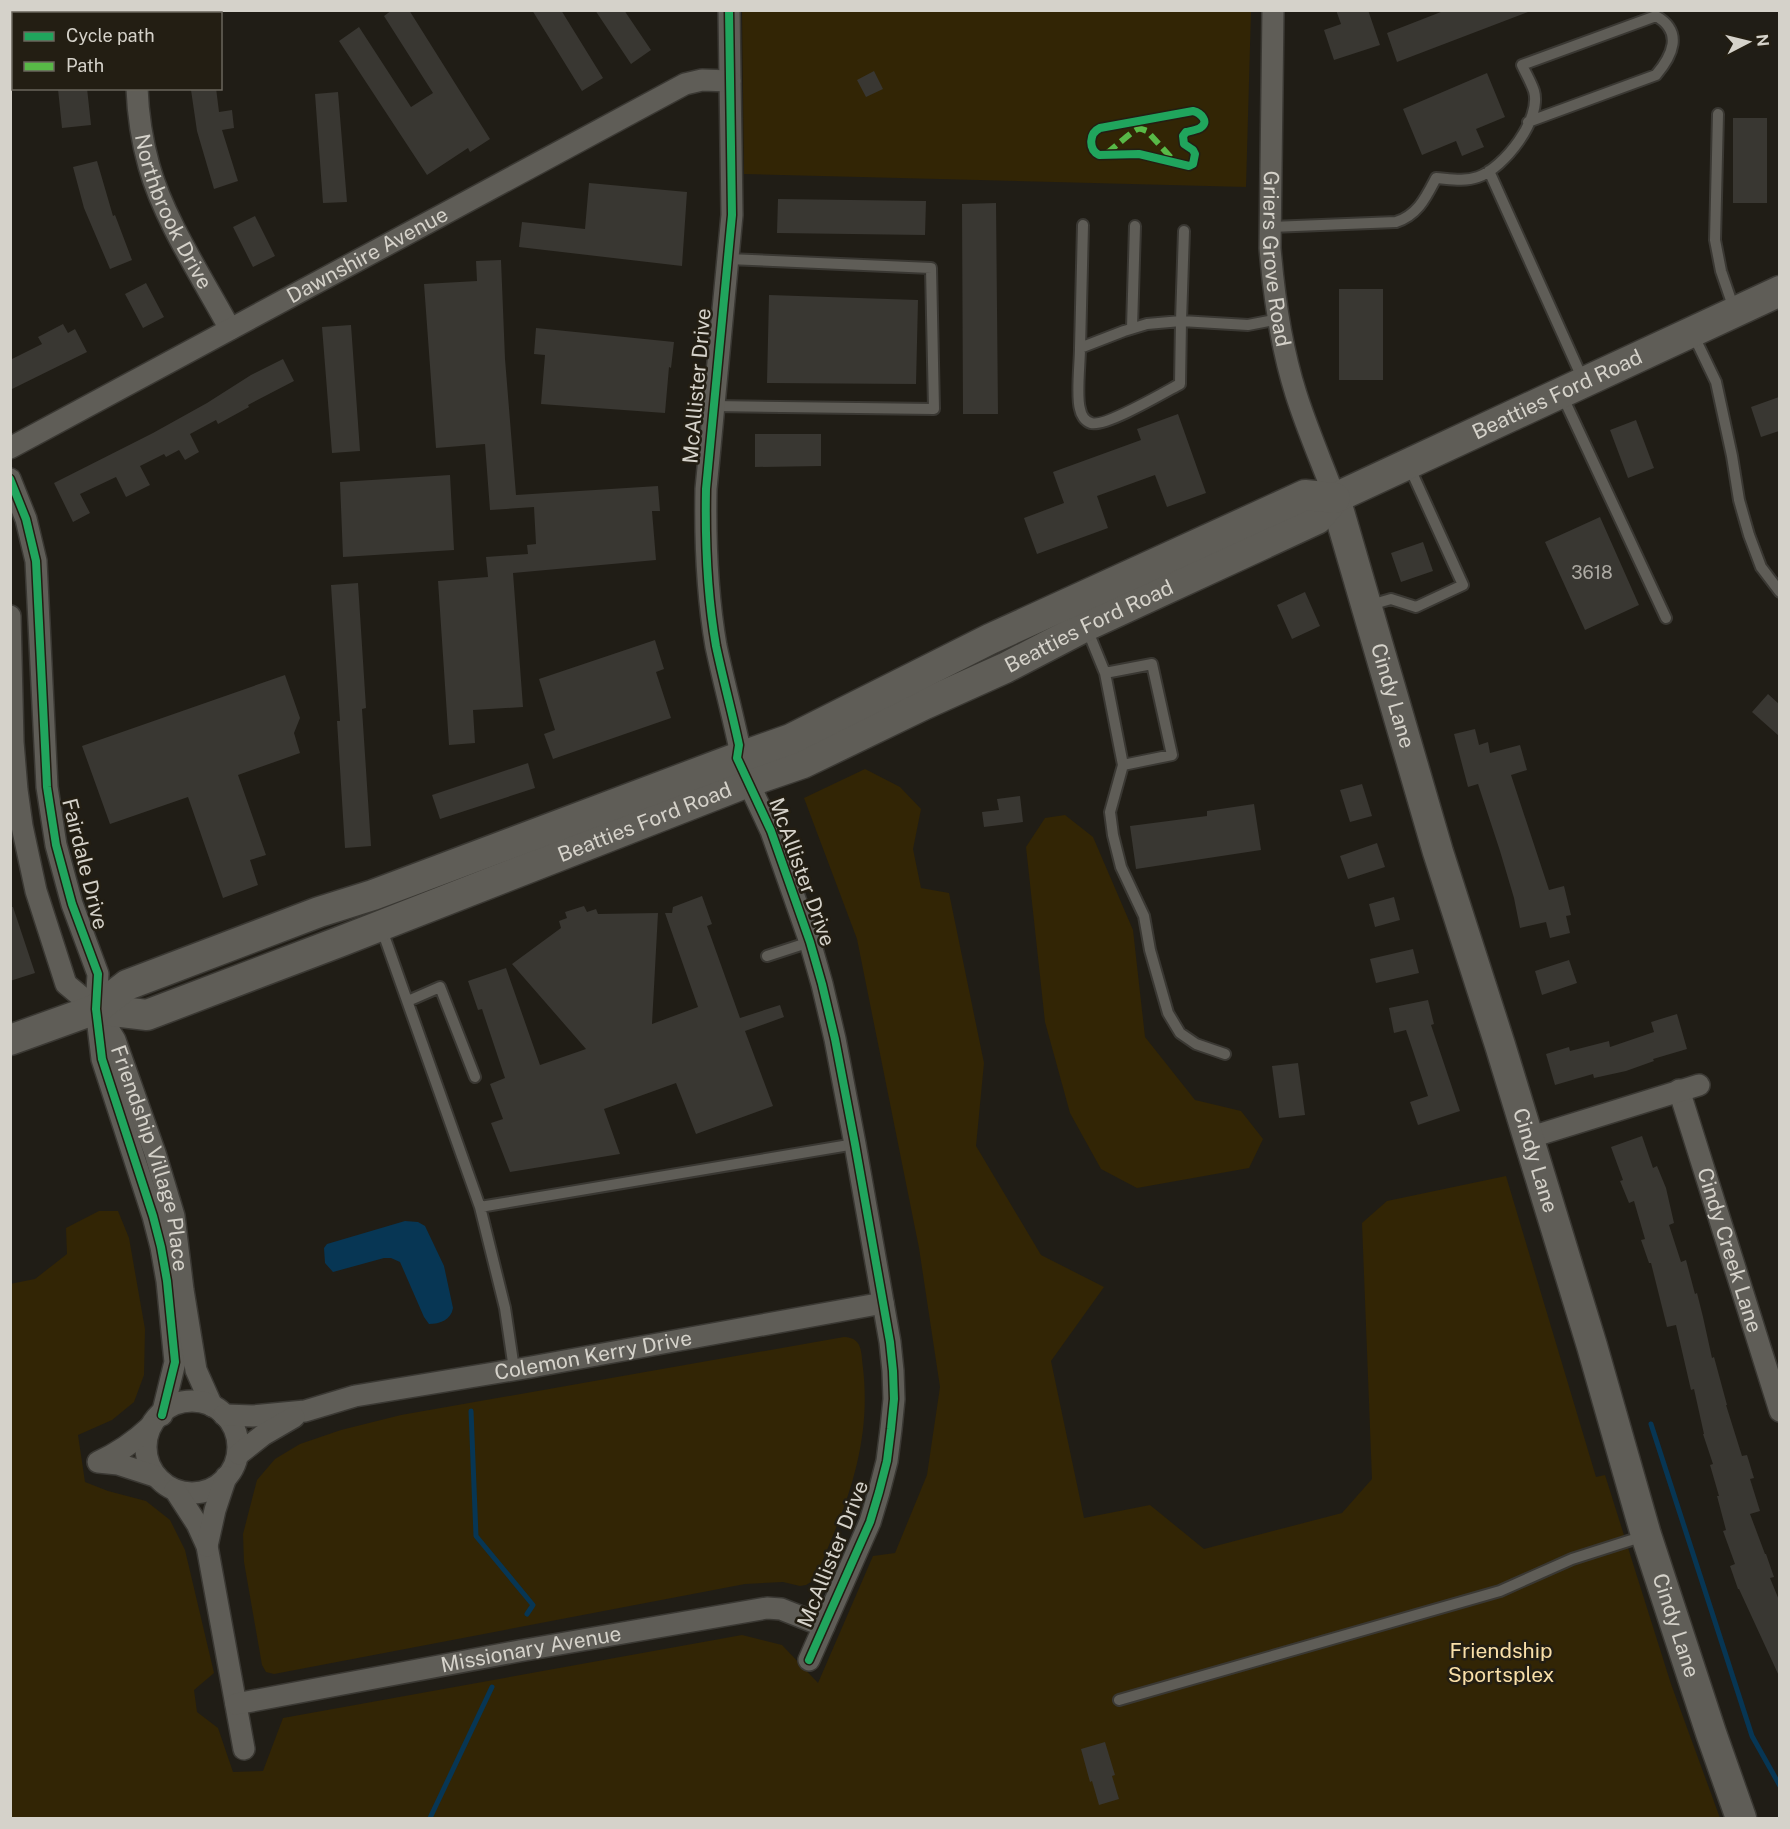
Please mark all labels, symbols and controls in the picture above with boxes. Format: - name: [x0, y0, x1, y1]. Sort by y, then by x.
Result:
- legend: [12, 12, 222, 90]
- north arrow: [1718, 12, 1778, 72]
- text: Cycle path: [66, 25, 155, 46]
- text: N: [1752, 33, 1773, 48]
- text: Path: [66, 55, 104, 76]
- street label: Northbrook Drive: [130, 132, 218, 293]
- street label: Griers Grove Road: [1258, 170, 1296, 349]
- street label: Dawnshire Avenue: [282, 201, 452, 308]
- street label: McAllister Drive: [677, 307, 716, 465]
- street label: Beatties Ford Road: [1468, 344, 1646, 444]
- house number: 3618: [1571, 562, 1613, 583]
- street label: Beatties Ford Road: [1000, 574, 1177, 678]
- street label: Cindy Lane: [1366, 640, 1420, 751]
- street label: Beatties Ford Road: [554, 777, 735, 867]
- street label: McAllister Drive: [764, 794, 841, 949]
- street label: Fairdale Drive: [57, 796, 114, 932]
- street label: Friendship Village Place: [106, 1042, 194, 1273]
- street label: Cindy Lane: [1508, 1105, 1563, 1216]
- street label: Cindy Creek Lane: [1692, 1165, 1768, 1336]
- street label: Colemon Kerry Drive: [492, 1325, 694, 1385]
- street label: McAllister Drive: [792, 1477, 873, 1631]
- street label: Cindy Lane: [1647, 1570, 1705, 1681]
- street label: Missionary Avenue: [439, 1621, 623, 1677]
- park label: Friendship Sportsplex: [1448, 1638, 1554, 1687]

